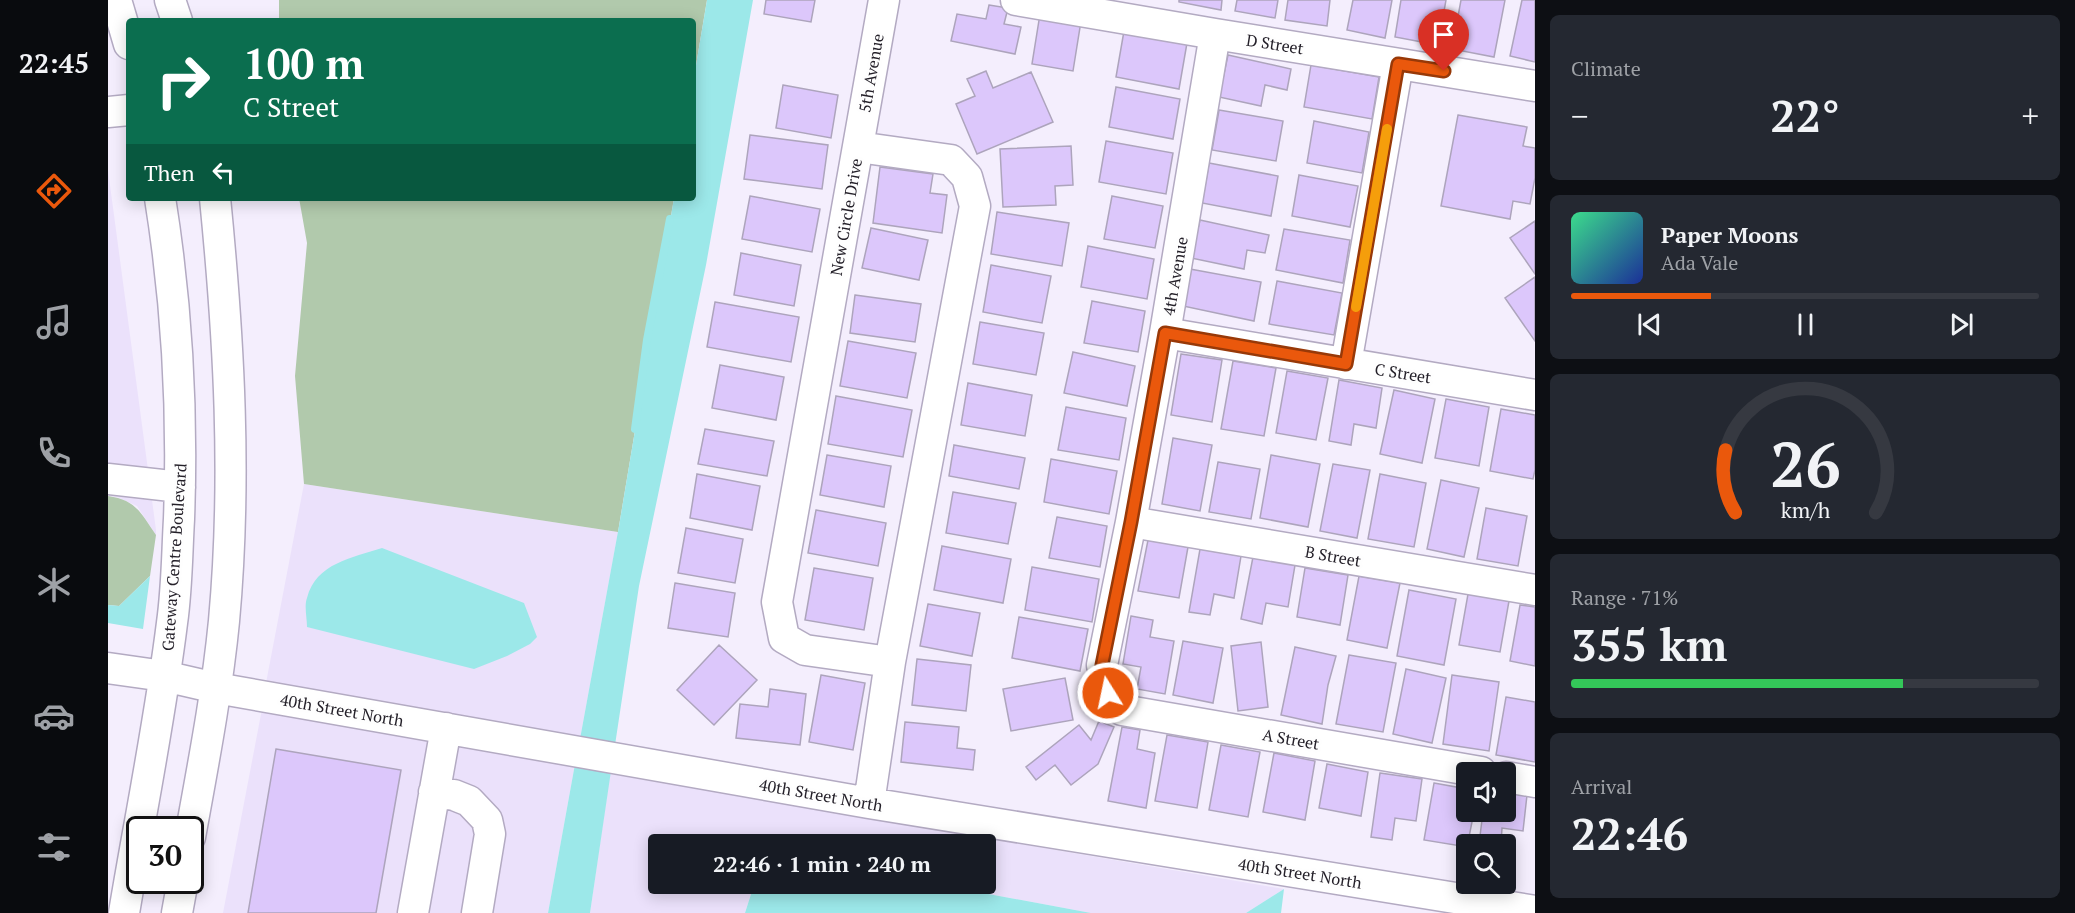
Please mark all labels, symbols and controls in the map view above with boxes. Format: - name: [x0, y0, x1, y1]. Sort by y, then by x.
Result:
- pin: [1418, 9, 1469, 71]
- icon: arrive: [1427, 18, 1460, 51]
- street label: D Street: [1245, 29, 1305, 59]
- street label: 5th Avenue: [853, 32, 889, 114]
- text: 100 m: [243, 35, 364, 91]
- icon: right: [144, 42, 222, 120]
- text: 22:45: [19, 45, 89, 81]
- text: Climate: [1571, 55, 1641, 82]
- text: 22°: [1770, 85, 1840, 145]
- text: C Street: [243, 89, 339, 125]
- text: −: [1571, 94, 1589, 137]
- text: +: [2021, 94, 2039, 137]
- icon: left: [207, 156, 240, 189]
- street label: New Circle Drive: [825, 157, 867, 277]
- text: Then: [144, 158, 195, 187]
- icon: directions: [33, 170, 75, 212]
- text: Paper Moons: [1661, 220, 1799, 249]
- street label: 4th Avenue: [1157, 235, 1193, 317]
- text: Ada Vale: [1661, 249, 1738, 276]
- icon: music: [33, 301, 75, 343]
- icon: previous: [1633, 308, 1666, 341]
- icon: pause: [1789, 308, 1822, 341]
- icon: next: [1945, 308, 1978, 341]
- street label: C Street: [1373, 358, 1433, 388]
- text: 26: [1770, 423, 1840, 506]
- icon: phone: [33, 432, 75, 474]
- street label: Gateway Centre Boulevard: [156, 462, 192, 651]
- text: km/h: [1780, 497, 1830, 525]
- street label: B Street: [1303, 540, 1363, 572]
- icon: climate: [33, 564, 75, 606]
- text: Range · 71%: [1571, 584, 1678, 611]
- text: 355 km: [1571, 614, 1727, 674]
- position arrow: [1076, 661, 1140, 725]
- street label: 40th Street North: [279, 688, 406, 732]
- icon: car: [33, 695, 75, 737]
- street label: A Street: [1261, 723, 1321, 755]
- map controls: [1456, 762, 1516, 894]
- button: sound: [1456, 762, 1516, 822]
- street label: 40th Street North: [758, 773, 885, 817]
- text: Arrival: [1571, 773, 1632, 800]
- text: 22:46: [1571, 803, 1688, 863]
- speed limit sign: 30: [126, 816, 204, 894]
- icon: filters: [33, 826, 75, 868]
- button: search: [1456, 834, 1516, 894]
- text: 22:46 · 1 min · 240 m: [713, 849, 931, 878]
- street label: 40th Street North: [1237, 852, 1364, 894]

